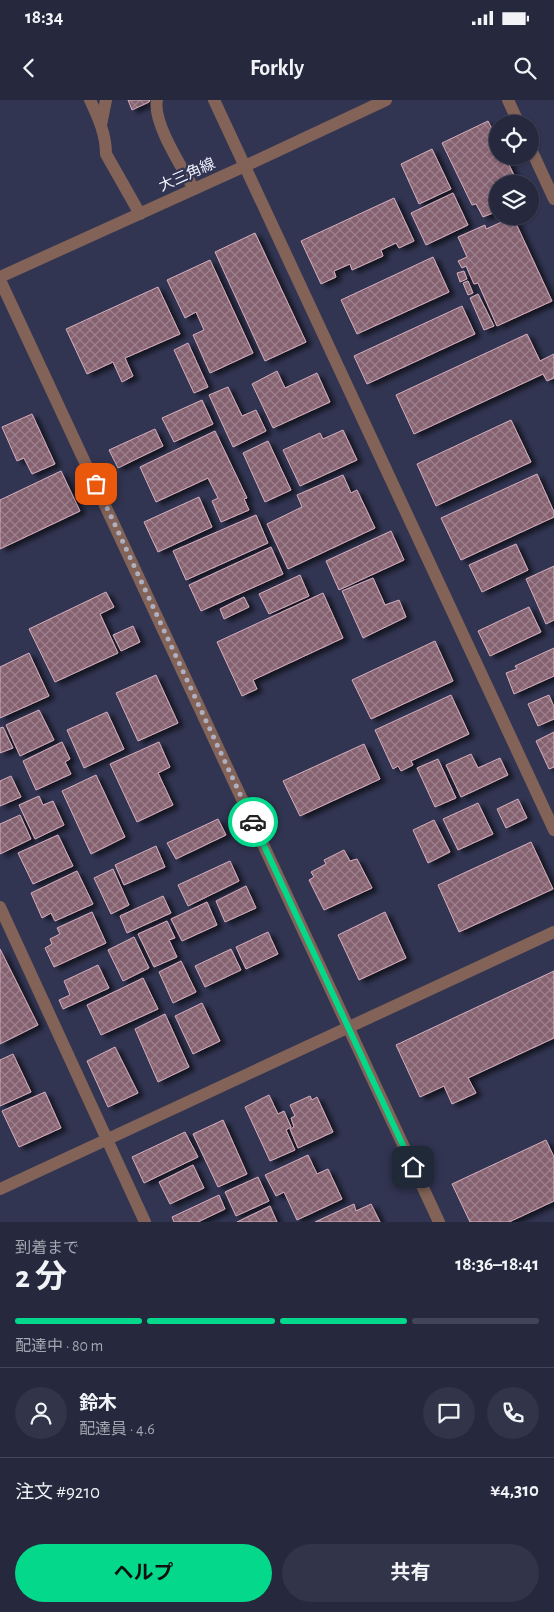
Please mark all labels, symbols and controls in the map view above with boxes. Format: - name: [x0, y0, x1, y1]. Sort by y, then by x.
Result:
- text: 18:34: [25, 8, 63, 27]
- icon: back: [15, 54, 43, 82]
- icon: search: [511, 54, 539, 82]
- text: Forkly: [250, 57, 304, 79]
- map controls: [489, 115, 539, 225]
- button: locate: [489, 115, 539, 165]
- street label: 大三角線: [156, 155, 217, 194]
- button: layers: [489, 175, 539, 225]
- pin: [75, 463, 117, 505]
- icon: bag: [82, 470, 110, 498]
- courier: [228, 797, 278, 847]
- icon: car: [239, 808, 267, 836]
- pin: [392, 1146, 434, 1188]
- icon: home: [399, 1153, 427, 1181]
- text: 到着まで: [15, 1240, 79, 1256]
- text: 18:36–18:41: [455, 1255, 539, 1274]
- text: 2 分: [15, 1261, 67, 1293]
- text: 配達中 · 80 m: [15, 1338, 103, 1354]
- button: person: [15, 1387, 67, 1439]
- button: chat: [423, 1387, 475, 1439]
- button: phone: [487, 1387, 539, 1439]
- text: 鈴木: [79, 1394, 117, 1413]
- text: 配達員 · 4.6: [79, 1421, 155, 1437]
- text: ¥4,310: [490, 1481, 539, 1500]
- text: 注文 #9210: [15, 1483, 100, 1502]
- button: ヘルプ: [15, 1544, 272, 1602]
- button: 共有: [282, 1544, 539, 1602]

